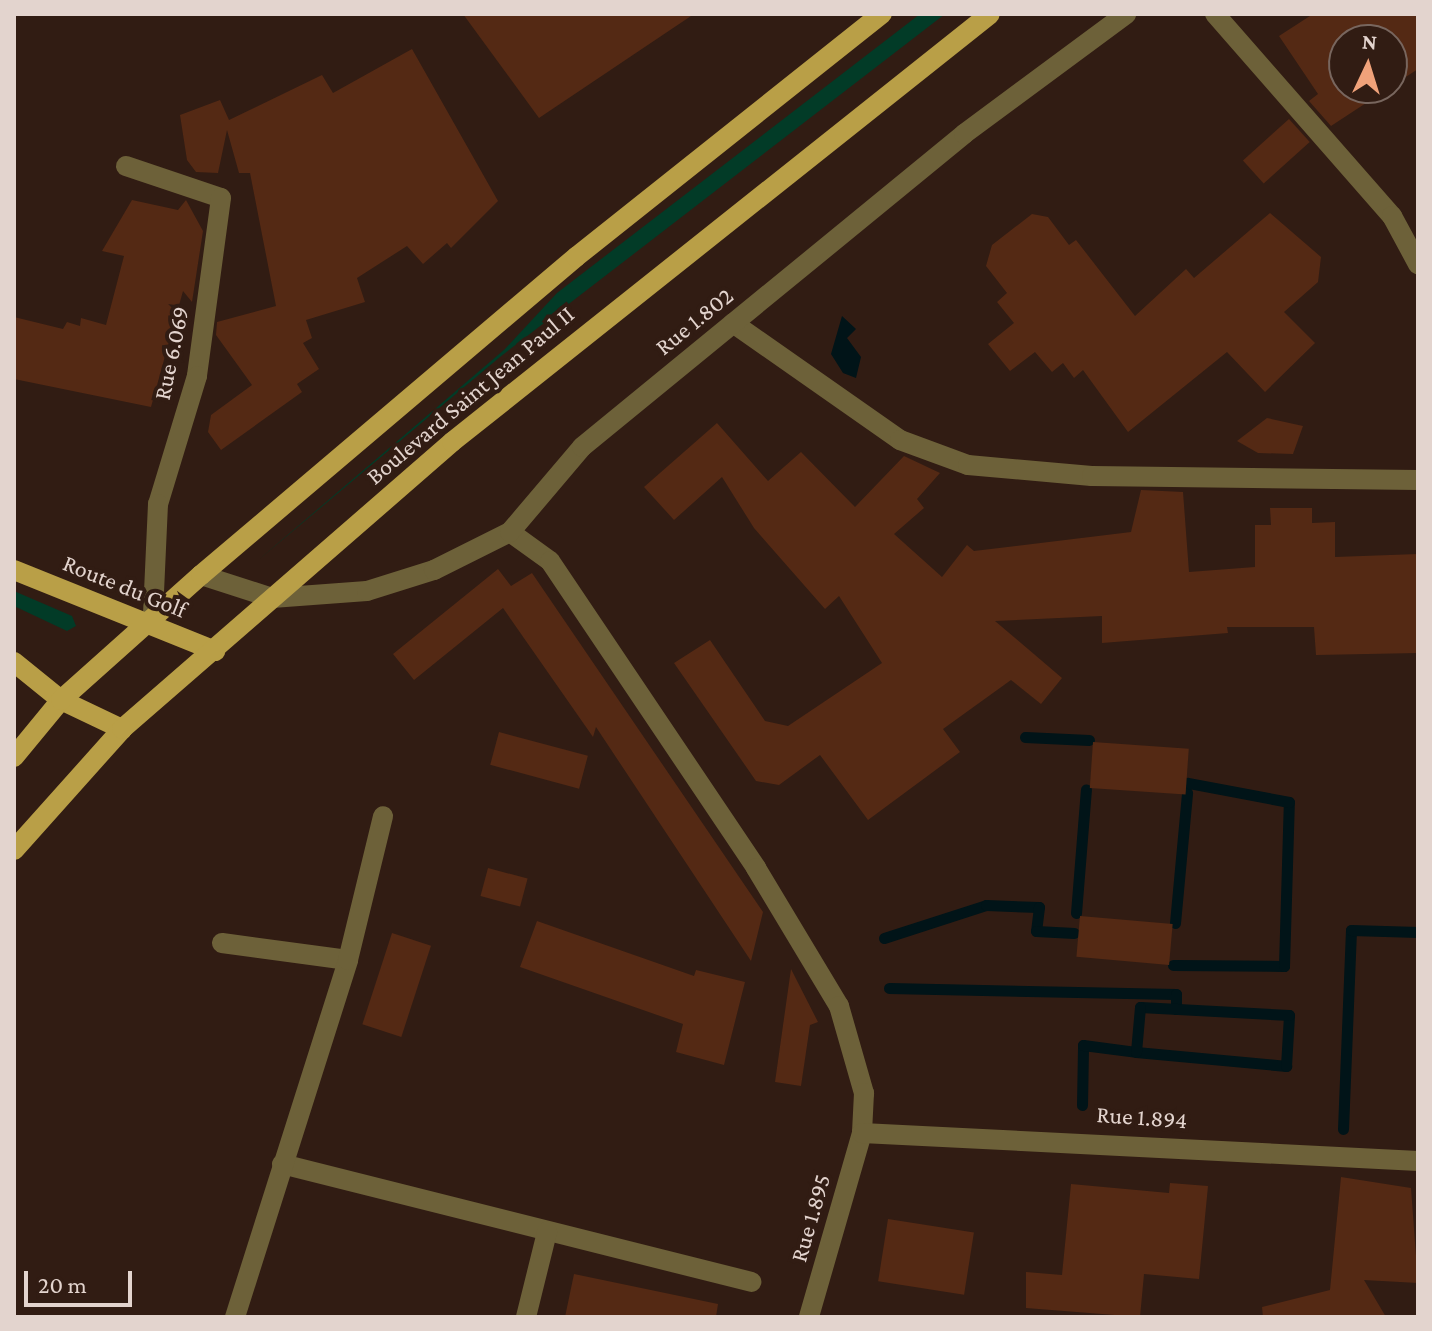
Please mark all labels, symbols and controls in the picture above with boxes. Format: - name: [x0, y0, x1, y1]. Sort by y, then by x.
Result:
- north arrow: [1328, 24, 1408, 104]
- text: N: [1361, 29, 1378, 55]
- street label: Rue 1.802: [649, 281, 739, 361]
- street label: Boulevard Saint Jean Paul II: [360, 300, 580, 490]
- street label: Rue 6.069: [147, 304, 195, 402]
- street label: Route du Golf: [59, 548, 191, 624]
- street label: Rue 1.894: [1096, 1099, 1188, 1135]
- street label: Rue 1.895: [784, 1171, 836, 1265]
- scale bar: [28, 1255, 136, 1305]
- text: 20 m: [38, 1271, 87, 1298]

